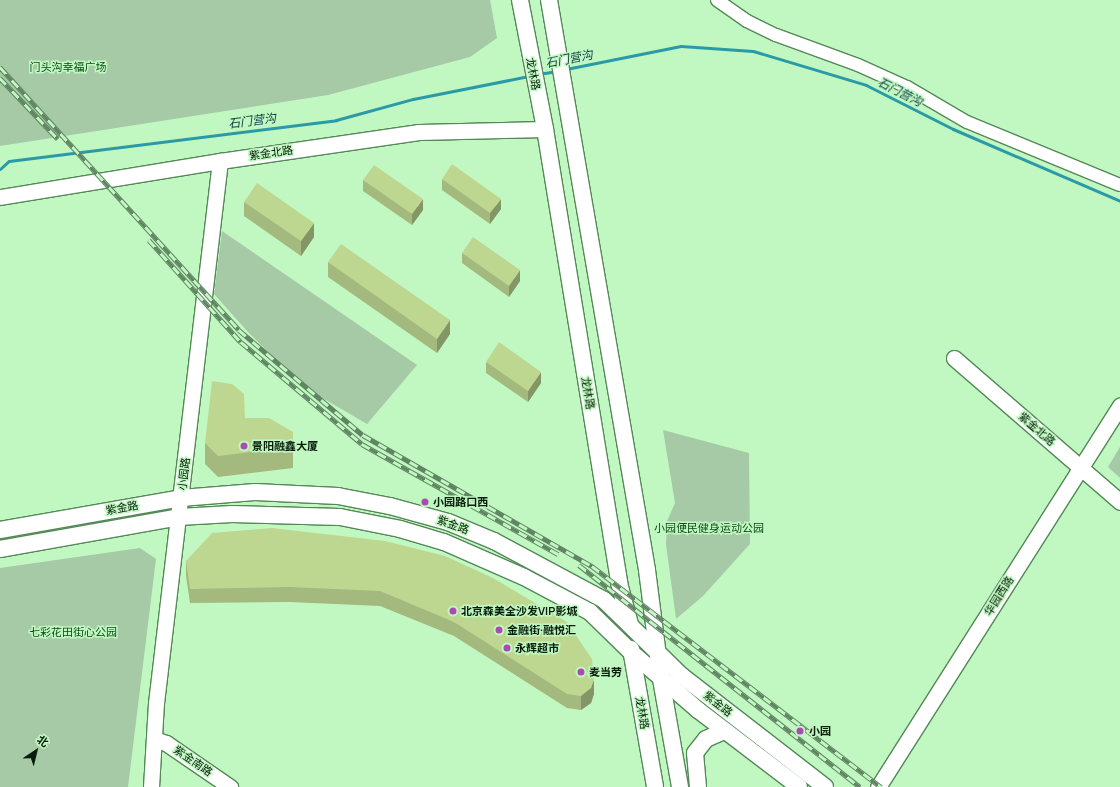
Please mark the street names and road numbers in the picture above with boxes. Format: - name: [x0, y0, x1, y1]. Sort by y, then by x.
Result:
- street label: 龙林路: [523, 57, 543, 91]
- street label: 紫金北路: [248, 143, 294, 163]
- street label: 龙林路: [579, 376, 597, 410]
- street label: 紫金北路: [1016, 410, 1058, 448]
- street label: 小园路: [175, 457, 193, 491]
- street label: 紫金路: [105, 499, 139, 517]
- street label: 紫金路: [435, 513, 471, 537]
- street label: 华园西路: [982, 574, 1016, 618]
- street label: 紫金路: [701, 689, 735, 719]
- street label: 龙林路: [633, 696, 651, 730]
- street label: 紫金南路: [171, 743, 215, 779]

